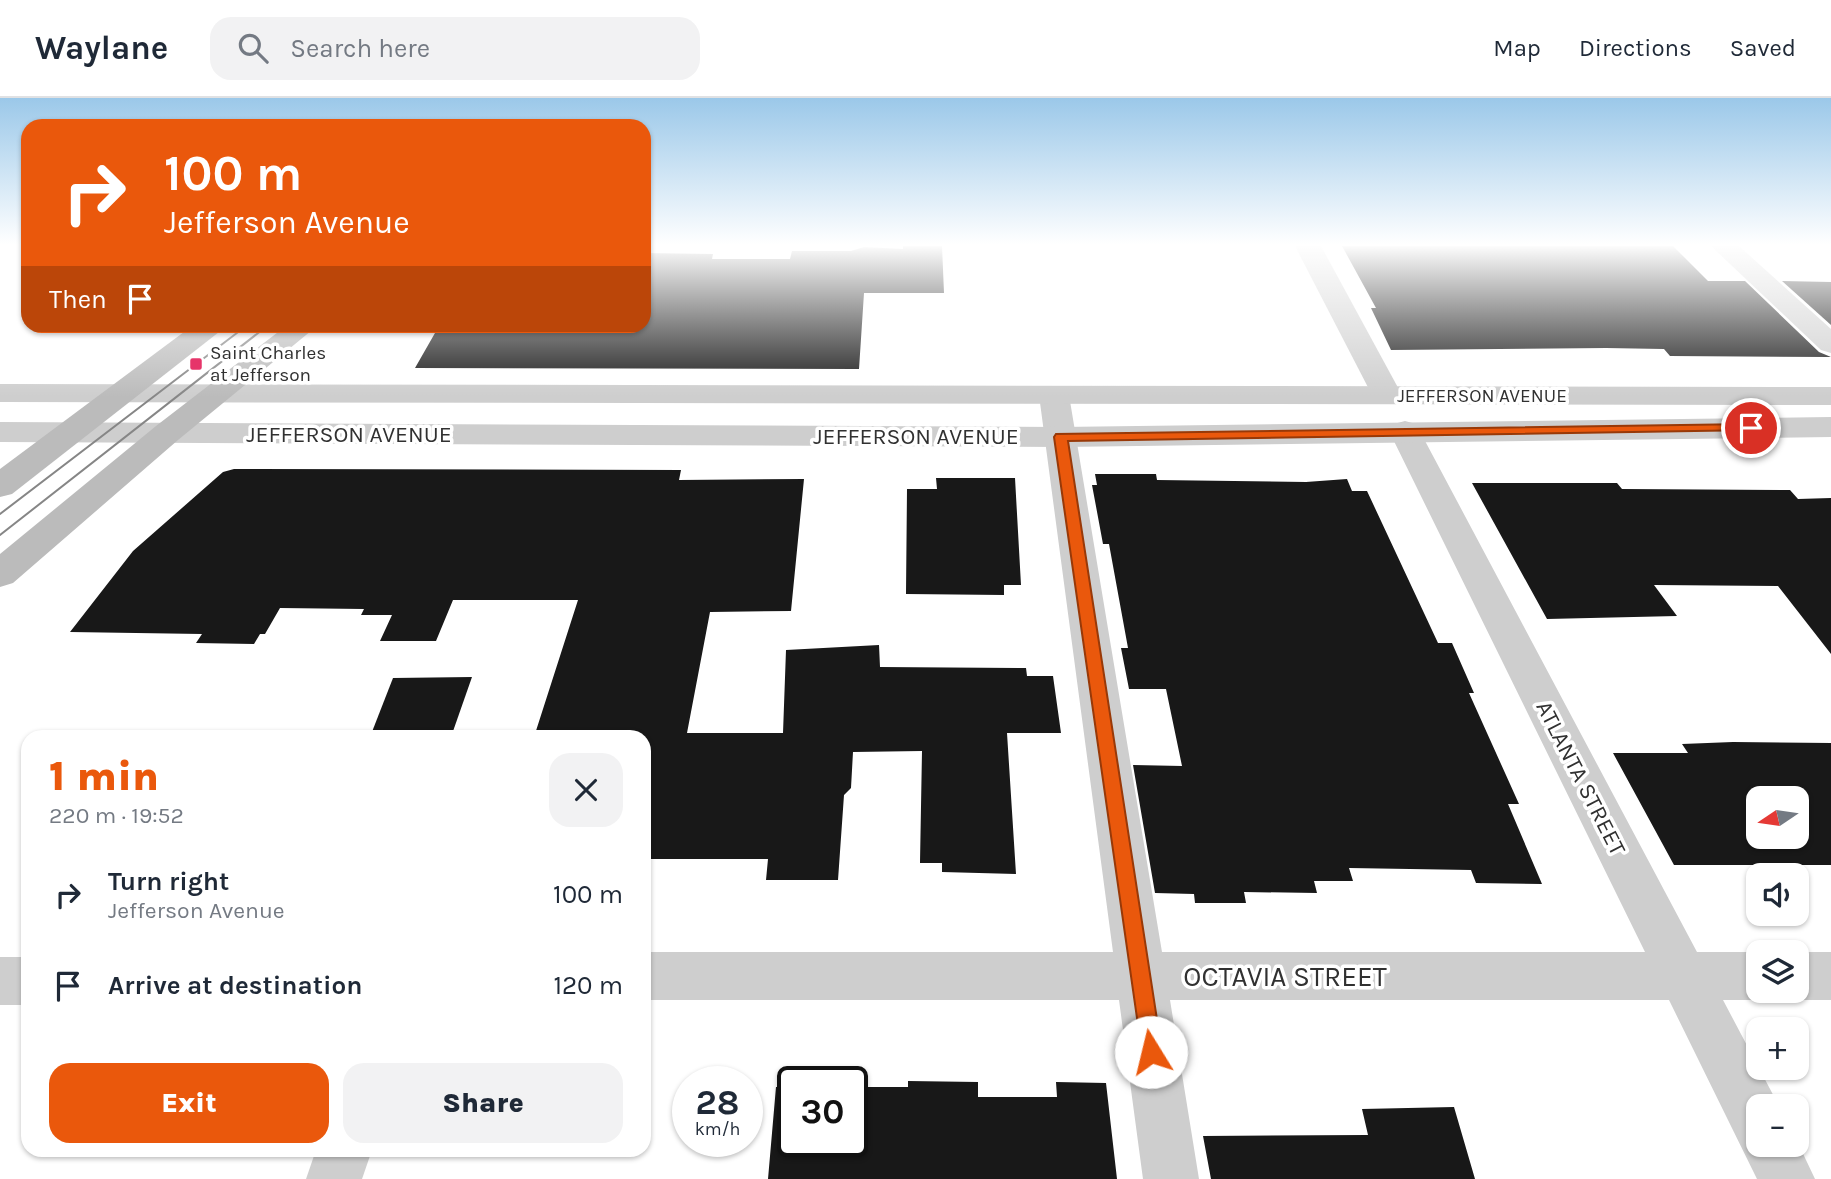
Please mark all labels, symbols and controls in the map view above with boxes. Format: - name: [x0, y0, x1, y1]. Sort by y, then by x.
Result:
- search box: [210, 17, 700, 80]
- text: Waylane: [35, 29, 168, 67]
- icon: search: [234, 29, 272, 67]
- text: Search here: [290, 33, 430, 64]
- text: Map: [1493, 34, 1541, 62]
- text: Directions: [1579, 34, 1692, 62]
- text: Saved: [1730, 34, 1796, 62]
- text: 100 m: [164, 145, 302, 202]
- icon: right: [49, 147, 140, 238]
- text: Jefferson Avenue: [164, 204, 410, 241]
- icon: arrive: [121, 280, 159, 318]
- text: Then: [49, 284, 107, 315]
- place label: Saint Charles at Jefferson: [210, 342, 326, 386]
- marker: Saint Charles at Jefferson: [188, 356, 204, 372]
- street label: JEFFERSON AVENUE: [1397, 385, 1567, 407]
- pin: [1721, 398, 1781, 458]
- icon: arrive: [1732, 409, 1770, 447]
- street label: JEFFERSON AVENUE: [246, 421, 452, 448]
- street label: JEFFERSON AVENUE: [813, 423, 1019, 450]
- street label: ATLANTA STREET: [1530, 696, 1632, 860]
- text: 1 min: [49, 751, 159, 801]
- button: close: [549, 753, 623, 827]
- north arrow: [1746, 786, 1810, 849]
- map controls: [1746, 786, 1809, 1157]
- text: 220 m · 19:52: [49, 802, 184, 829]
- button: sound: [1746, 863, 1809, 926]
- text: Turn right: [108, 866, 229, 897]
- icon: right: [49, 876, 87, 914]
- text: 100 m: [553, 879, 623, 910]
- text: Jefferson Avenue: [108, 897, 285, 924]
- button: layers: [1746, 940, 1809, 1003]
- street label: OCTAVIA STREET: [1183, 960, 1387, 993]
- icon: arrive: [49, 967, 87, 1005]
- text: Arrive at destination: [108, 970, 362, 1001]
- text: 120 m: [553, 970, 623, 1001]
- position arrow: [1114, 1015, 1188, 1089]
- button: +: [1746, 1017, 1809, 1080]
- button: Exit: [49, 1063, 329, 1143]
- button: Share: [343, 1063, 623, 1143]
- speed limit sign: 30: [777, 1066, 868, 1157]
- text: 28: [696, 1082, 739, 1123]
- button: −: [1746, 1094, 1809, 1157]
- text: km/h: [695, 1118, 740, 1140]

